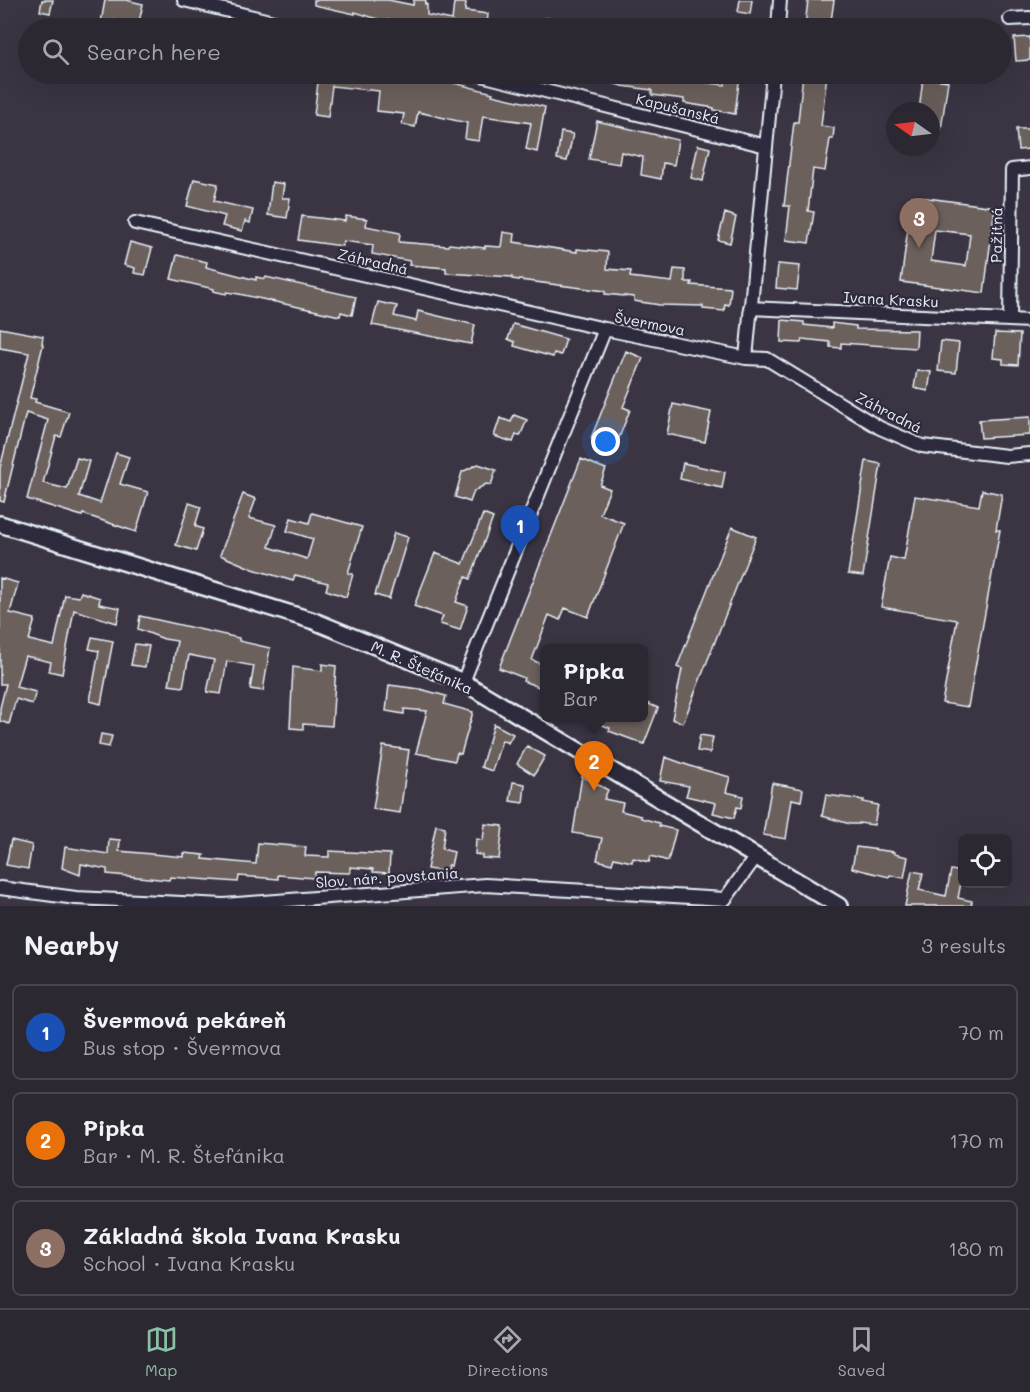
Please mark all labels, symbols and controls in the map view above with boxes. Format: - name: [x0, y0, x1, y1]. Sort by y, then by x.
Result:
- search box: [18, 18, 1012, 84]
- icon: search: [39, 35, 72, 68]
- text: Search here: [87, 37, 221, 66]
- street label: Kapušanská: [634, 88, 722, 128]
- north arrow: [886, 102, 940, 156]
- pin: 3: [900, 198, 938, 248]
- street label: Pažitná: [986, 207, 1006, 263]
- street label: Záhradná: [336, 243, 410, 279]
- street label: Ivana Krasku: [843, 287, 939, 311]
- street label: Švermova: [613, 306, 687, 340]
- street label: Záhradná: [852, 387, 926, 437]
- your location: [591, 427, 620, 456]
- pin: 1: [500, 506, 540, 555]
- street label: M. R. Štefánika: [368, 636, 476, 698]
- popup: [540, 644, 648, 722]
- text: Pipka: [563, 656, 625, 685]
- text: Bar: [563, 685, 598, 711]
- pin: 2: [574, 742, 614, 791]
- map controls: [958, 834, 1012, 888]
- button: locate: [958, 834, 1012, 888]
- street label: Slov. nár. povstania: [315, 862, 459, 892]
- text: Nearby: [24, 928, 119, 962]
- text: 3 results: [921, 932, 1006, 958]
- text: Švermová pekáreň: [83, 1005, 286, 1034]
- text: 1: [41, 1019, 50, 1045]
- text: 70 m: [958, 1019, 1004, 1045]
- text: Bus stop · Švermova: [83, 1034, 282, 1060]
- text: Pipka: [83, 1113, 145, 1142]
- text: 2: [40, 1127, 51, 1153]
- text: 170 m: [949, 1127, 1004, 1153]
- text: Bar · M. R. Štefánika: [83, 1142, 285, 1168]
- text: Základná škola Ivana Krasku: [83, 1221, 401, 1250]
- text: 3: [40, 1235, 52, 1261]
- text: 180 m: [948, 1235, 1004, 1261]
- text: School · Ivana Krasku: [83, 1250, 295, 1276]
- tab: Map: [145, 1323, 178, 1380]
- tab: Directions: [467, 1323, 548, 1380]
- tab: Saved: [838, 1323, 885, 1380]

